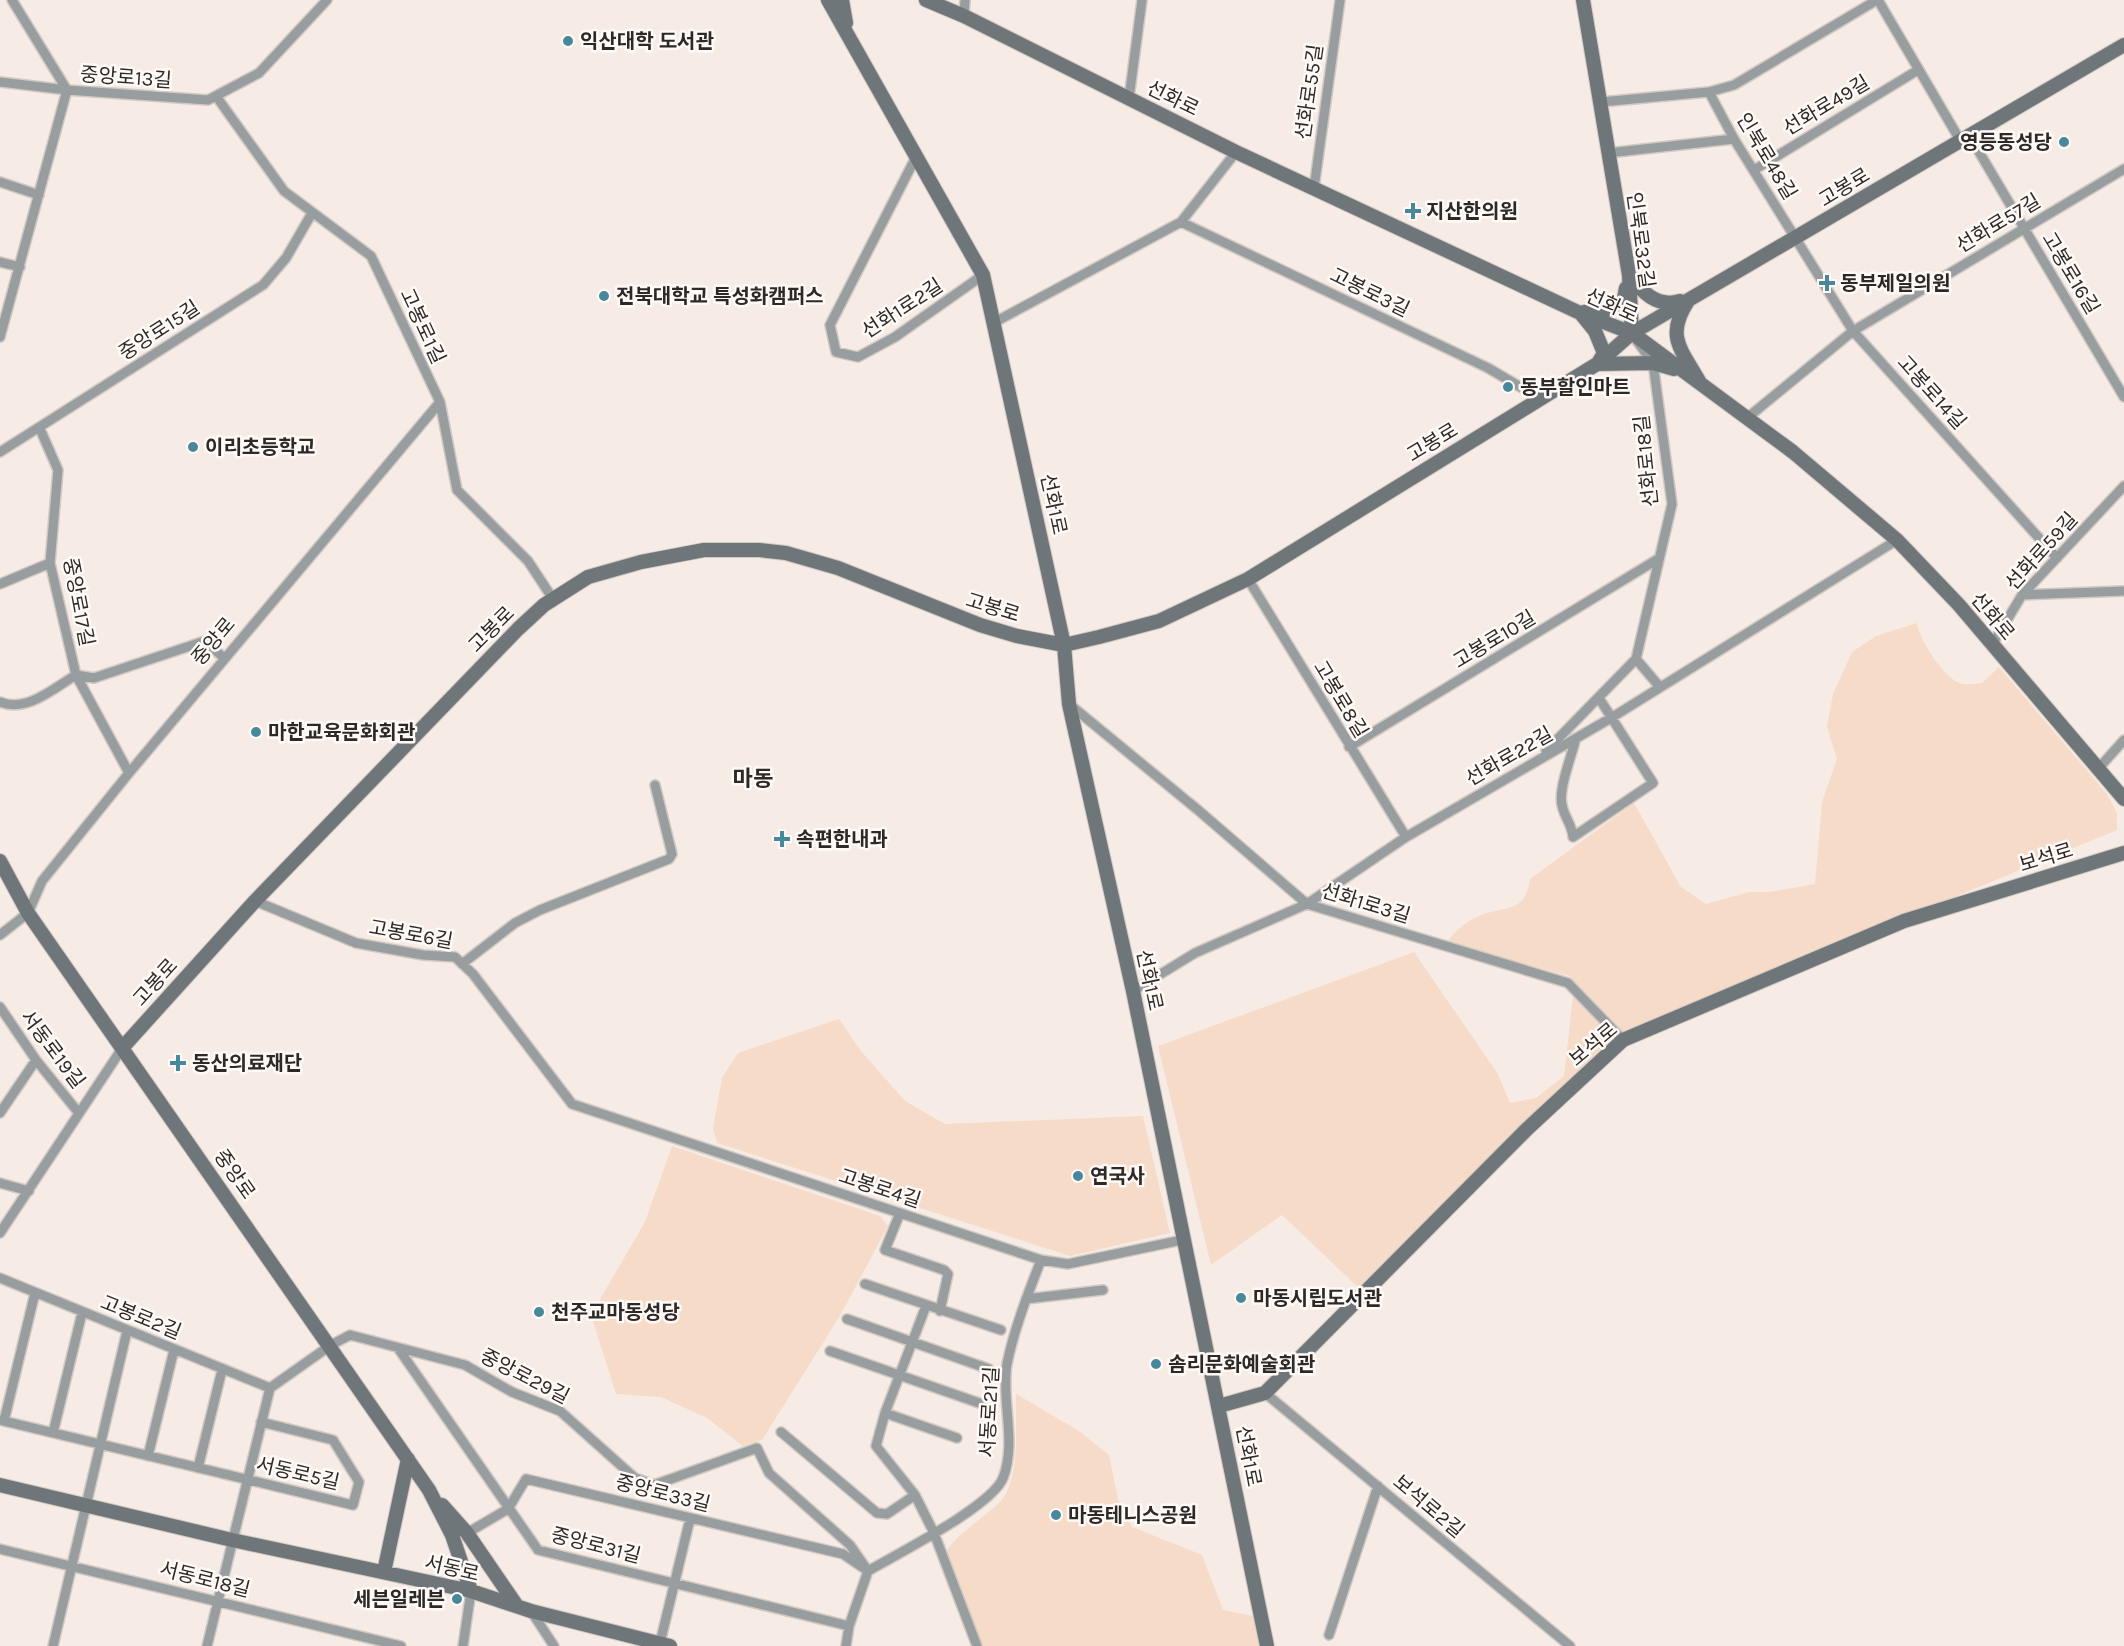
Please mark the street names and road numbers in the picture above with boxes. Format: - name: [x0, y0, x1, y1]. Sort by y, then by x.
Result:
- street label: 선화로55길: [1291, 43, 1328, 141]
- street label: 중앙로13길: [79, 63, 173, 92]
- street label: 선화로49길: [1779, 71, 1873, 140]
- street label: 선화로: [1143, 76, 1203, 121]
- street label: 인북로48길: [1732, 109, 1801, 204]
- street label: 고봉로: [1815, 163, 1874, 212]
- street label: 선화로57길: [1952, 189, 2045, 258]
- street label: 인북로32길: [1622, 190, 1659, 290]
- street label: 고봉로16길: [2037, 228, 2104, 318]
- street label: 고봉로3길: [1326, 263, 1413, 322]
- street label: 선화1로2길: [858, 274, 947, 343]
- street label: 선화로: [1582, 284, 1642, 327]
- street label: 고봉로1길: [395, 285, 450, 367]
- street label: 중앙로15길: [115, 296, 204, 365]
- street label: 고봉로14길: [1893, 351, 1971, 434]
- street label: 선화로18길: [1630, 414, 1663, 508]
- street label: 고봉로: [1403, 418, 1462, 467]
- street label: 선화1로: [1036, 471, 1071, 537]
- street label: 선화로59길: [2001, 508, 2082, 595]
- street label: 중앙로17길: [59, 556, 98, 648]
- street label: 고봉로: [963, 588, 1023, 627]
- street label: 선화로: [1966, 588, 2019, 645]
- street label: 고봉로: [464, 602, 519, 657]
- street label: 고봉로10길: [1449, 606, 1540, 673]
- street label: 중앙로: [187, 613, 240, 670]
- street label: 고봉로8길: [1309, 657, 1373, 742]
- street label: 선화로22길: [1462, 722, 1557, 791]
- street label: 보석로: [2016, 838, 2076, 877]
- street label: 선화1로3길: [1318, 879, 1413, 928]
- street label: 고봉로6길: [367, 916, 455, 953]
- street label: 선화1로: [1132, 947, 1167, 1013]
- street label: 고봉로: [128, 954, 182, 1011]
- street label: 서동로19길: [16, 1006, 89, 1093]
- street label: 보석로: [1565, 1018, 1622, 1071]
- street label: 중앙로: [209, 1145, 260, 1203]
- street label: 고봉로4길: [836, 1164, 924, 1213]
- street label: 고봉로2길: [97, 1291, 185, 1344]
- street label: 중앙로29길: [476, 1344, 573, 1409]
- street label: 서동로21길: [976, 1366, 1003, 1458]
- street label: 선화1로: [1231, 1424, 1266, 1489]
- street label: 서동로5길: [254, 1453, 342, 1494]
- street label: 보석로2길: [1389, 1470, 1469, 1543]
- street label: 중앙로33길: [613, 1471, 713, 1516]
- street label: 중앙로31길: [548, 1523, 643, 1568]
- street label: 서동로: [422, 1551, 481, 1586]
- street label: 서동로18길: [157, 1557, 253, 1602]

